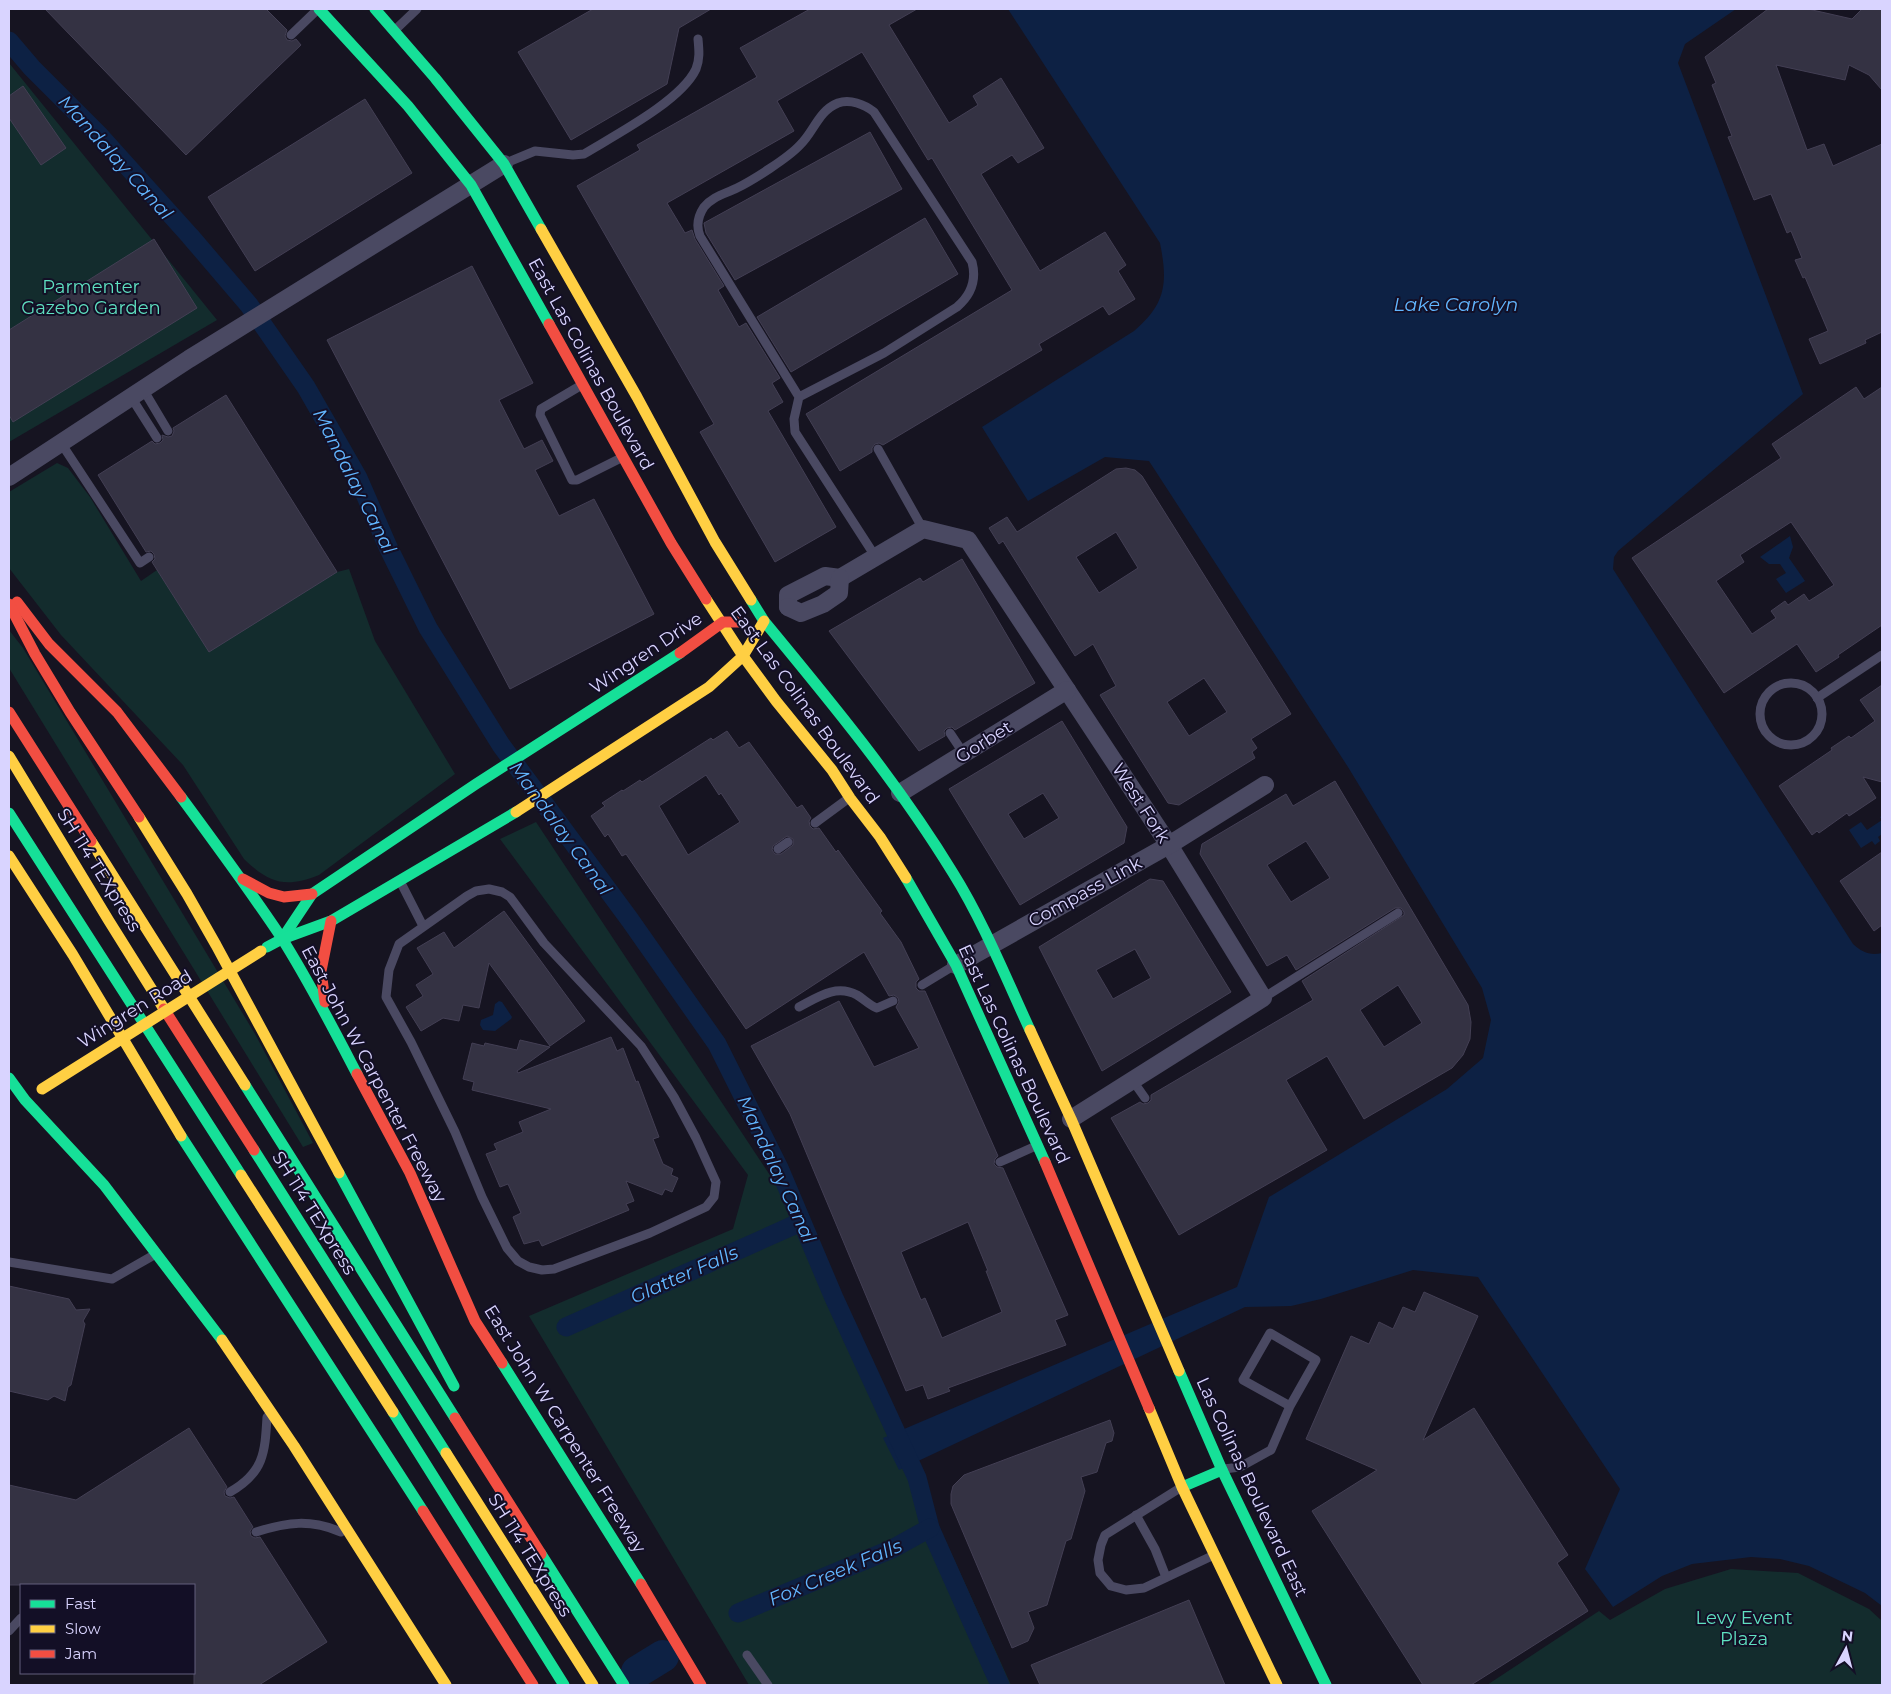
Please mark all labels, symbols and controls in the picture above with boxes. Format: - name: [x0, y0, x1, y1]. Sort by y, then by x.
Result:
- water label: Mandalay Canal: [54, 90, 178, 225]
- street label: East Las Colinas Boulevard: [523, 254, 659, 474]
- park label: Parmenter Gazebo Garden: [21, 276, 161, 319]
- water label: Lake Carolyn: [1394, 293, 1518, 316]
- water label: Mandalay Canal: [308, 405, 401, 558]
- street label: East Las Colinas Boulevard: [726, 602, 884, 808]
- street label: Wingren Drive: [586, 607, 707, 699]
- street label: Gorbet: [952, 716, 1016, 768]
- water label: Mandalay Canal: [504, 757, 617, 900]
- street label: West Fork: [1107, 759, 1175, 847]
- street label: SH 114 TEXpress: [52, 804, 146, 936]
- street label: Compass Link: [1024, 852, 1146, 932]
- street label: East Las Colinas Boulevard: [953, 941, 1075, 1167]
- street label: East John W Carpenter Freeway: [297, 942, 451, 1207]
- street label: Wingren Road: [74, 965, 196, 1053]
- water label: Mandalay Canal: [732, 1092, 821, 1247]
- street label: SH 114 TEXpress: [267, 1147, 361, 1279]
- water label: Glatter Falls: [627, 1240, 742, 1308]
- street label: East John W Carpenter Freeway: [479, 1301, 651, 1557]
- street label: Las Colinas Boulevard East: [1191, 1374, 1313, 1600]
- street label: SH 114 TEXpress: [483, 1489, 577, 1621]
- water label: Fox Creek Falls: [765, 1534, 905, 1611]
- legend: [20, 1584, 195, 1674]
- text: Fast: [65, 1594, 96, 1613]
- park label: Levy Event Plaza: [1696, 1607, 1792, 1650]
- text: Slow: [65, 1619, 101, 1638]
- north arrow: [1821, 1624, 1871, 1674]
- text: N: [1841, 1626, 1854, 1646]
- text: Jam: [64, 1644, 97, 1663]

